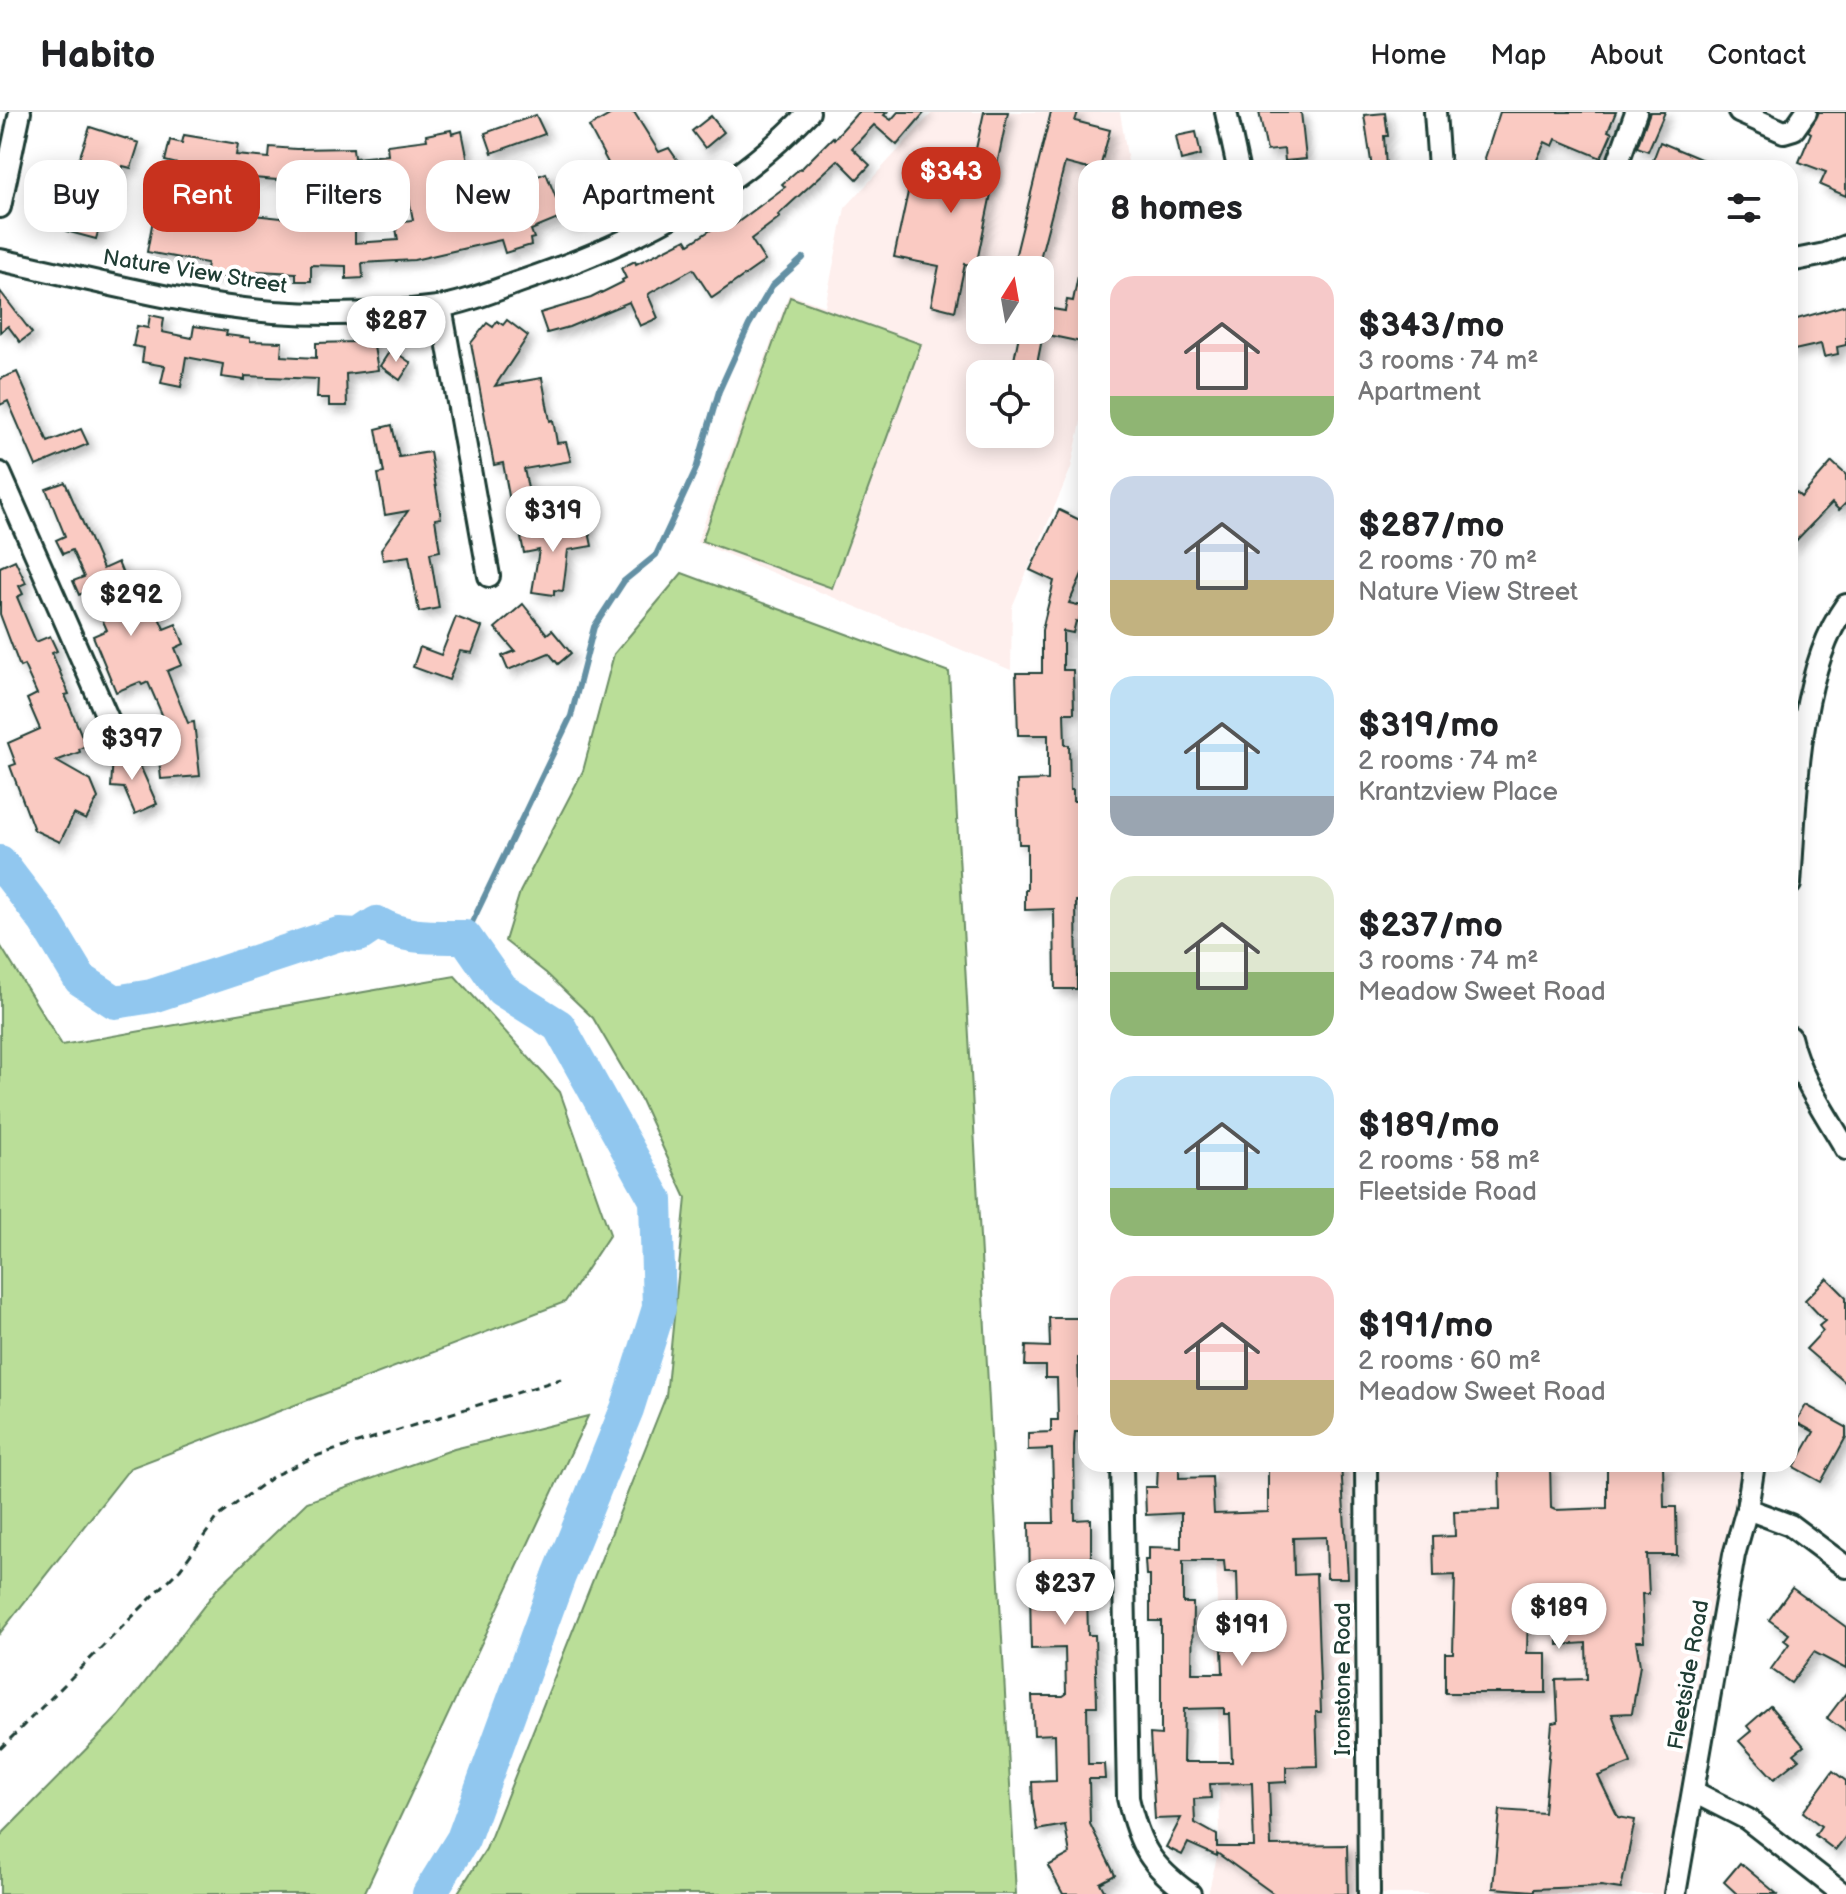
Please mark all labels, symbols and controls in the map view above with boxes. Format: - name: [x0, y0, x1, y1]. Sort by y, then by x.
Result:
- text: Habito: [40, 33, 155, 78]
- text: Home: [1370, 39, 1446, 72]
- text: Map: [1490, 39, 1547, 72]
- text: About: [1591, 39, 1663, 72]
- text: Contact: [1707, 39, 1806, 72]
- pin: $343: [904, 147, 998, 215]
- text: $343: [920, 157, 982, 188]
- chip: Buy: [24, 160, 127, 232]
- chip: Rent: [143, 160, 260, 232]
- chip: Filters: [276, 160, 410, 232]
- chip: New: [426, 160, 539, 232]
- chip: Apartment: [555, 160, 743, 232]
- icon: filters: [1722, 186, 1766, 230]
- text: 8 homes: [1110, 188, 1243, 229]
- street label: Nature View Street: [101, 244, 289, 300]
- north arrow: [966, 256, 1054, 344]
- map controls: [966, 256, 1054, 448]
- pin: $287: [349, 296, 443, 364]
- text: $343/mo: [1358, 305, 1504, 346]
- text: $287: [365, 306, 427, 337]
- icon: home: [1174, 308, 1270, 404]
- text: 3 rooms · 74 m²: [1358, 346, 1538, 377]
- button: locate: [966, 360, 1054, 448]
- text: Apartment: [1358, 377, 1481, 408]
- pin: $319: [506, 486, 600, 554]
- text: $319: [524, 496, 582, 527]
- text: $287/mo: [1358, 505, 1504, 546]
- icon: home: [1174, 508, 1270, 604]
- text: 2 rooms · 70 m²: [1358, 546, 1537, 577]
- pin: $292: [84, 570, 178, 638]
- text: Nature View Street: [1358, 577, 1578, 608]
- text: $292: [99, 580, 163, 611]
- text: $319/mo: [1358, 705, 1499, 746]
- icon: home: [1174, 708, 1270, 804]
- pin: $397: [85, 714, 179, 782]
- text: $397: [101, 724, 163, 755]
- text: 2 rooms · 74 m²: [1358, 746, 1538, 777]
- text: Krantzview Place: [1358, 777, 1558, 808]
- text: $237/mo: [1358, 905, 1503, 946]
- icon: home: [1174, 908, 1270, 1004]
- text: 3 rooms · 74 m²: [1358, 946, 1538, 977]
- text: Meadow Sweet Road: [1358, 977, 1606, 1008]
- text: $189/mo: [1358, 1105, 1499, 1146]
- icon: home: [1174, 1108, 1270, 1204]
- text: 2 rooms · 58 m²: [1358, 1146, 1540, 1177]
- text: Fleetside Road: [1358, 1177, 1537, 1208]
- text: $191/mo: [1358, 1305, 1493, 1346]
- icon: home: [1174, 1308, 1270, 1404]
- text: 2 rooms · 60 m²: [1358, 1346, 1541, 1377]
- text: Meadow Sweet Road: [1358, 1377, 1606, 1408]
- pin: $237: [1018, 1559, 1112, 1627]
- text: $237: [1034, 1569, 1096, 1600]
- pin: $189: [1512, 1583, 1606, 1651]
- text: $189: [1530, 1593, 1588, 1624]
- street label: Fleetside Road: [1663, 1598, 1715, 1752]
- pin: $191: [1195, 1600, 1289, 1668]
- street label: Ironstone Road: [1330, 1602, 1357, 1756]
- text: $191: [1215, 1610, 1269, 1641]

